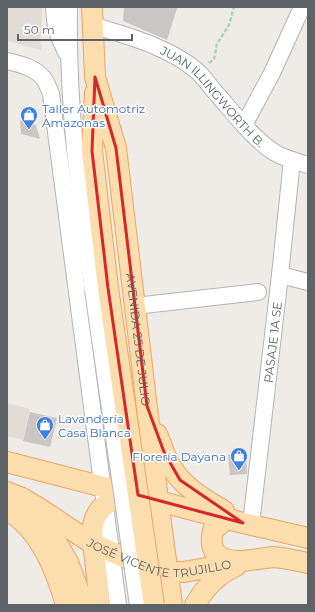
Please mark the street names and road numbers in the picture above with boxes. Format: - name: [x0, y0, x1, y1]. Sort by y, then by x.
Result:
- street label: JUAN ILLINGWORTH B.: [158, 42, 268, 150]
- street label: AVENIDA 25 DE JULIO: [123, 272, 154, 407]
- street label: PASAJE 1A SE: [260, 301, 284, 384]
- street label: JOSÉ VICENTE TRUJILLO: [83, 534, 232, 580]

